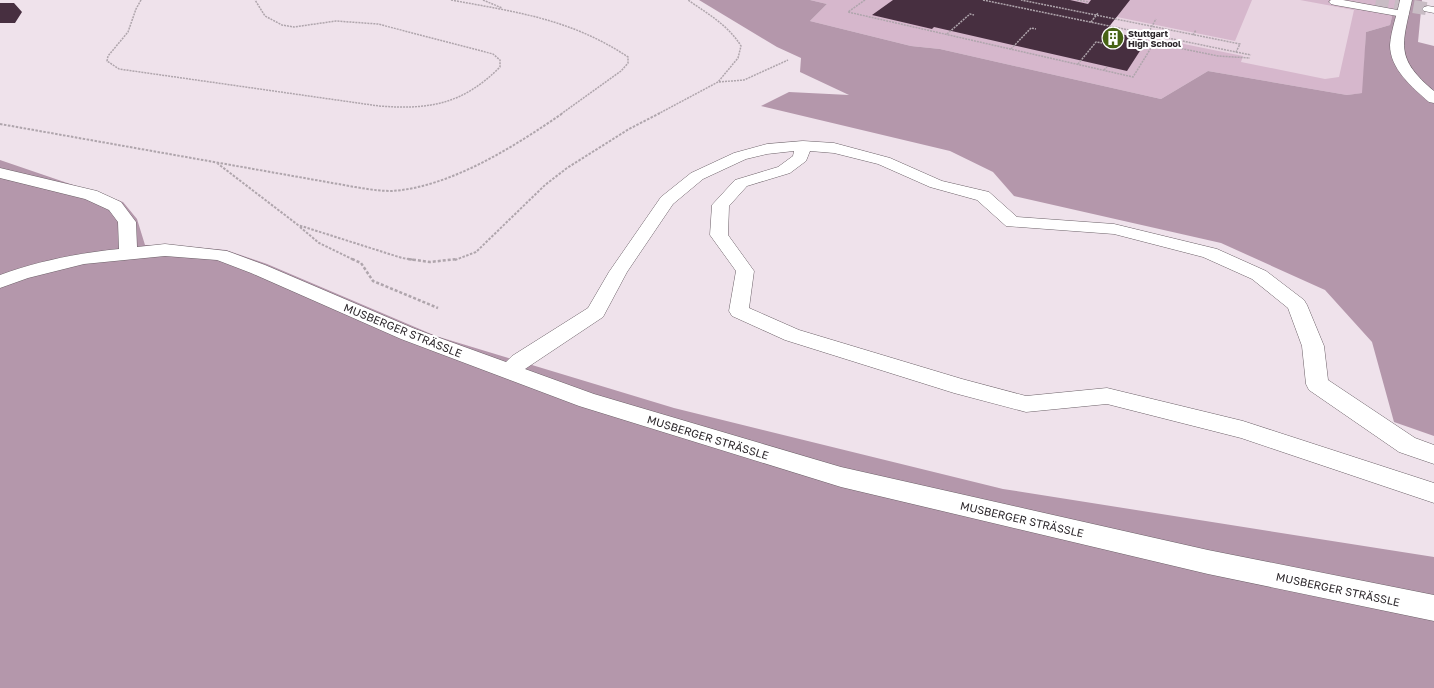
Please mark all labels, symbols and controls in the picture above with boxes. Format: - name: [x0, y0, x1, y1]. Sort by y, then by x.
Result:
- building icon: Stuttgart High School: [1100, 25, 1126, 51]
- place label: Stuttgart High School: [1128, 28, 1181, 49]
- street label: MUSBERGER STRÄSSLE: [342, 300, 464, 360]
- street label: MUSBERGER STRÄSSLE: [646, 412, 771, 462]
- street label: MUSBERGER STRÄSSLE: [959, 498, 1085, 540]
- street label: MUSBERGER STRÄSSLE: [1275, 570, 1401, 609]

